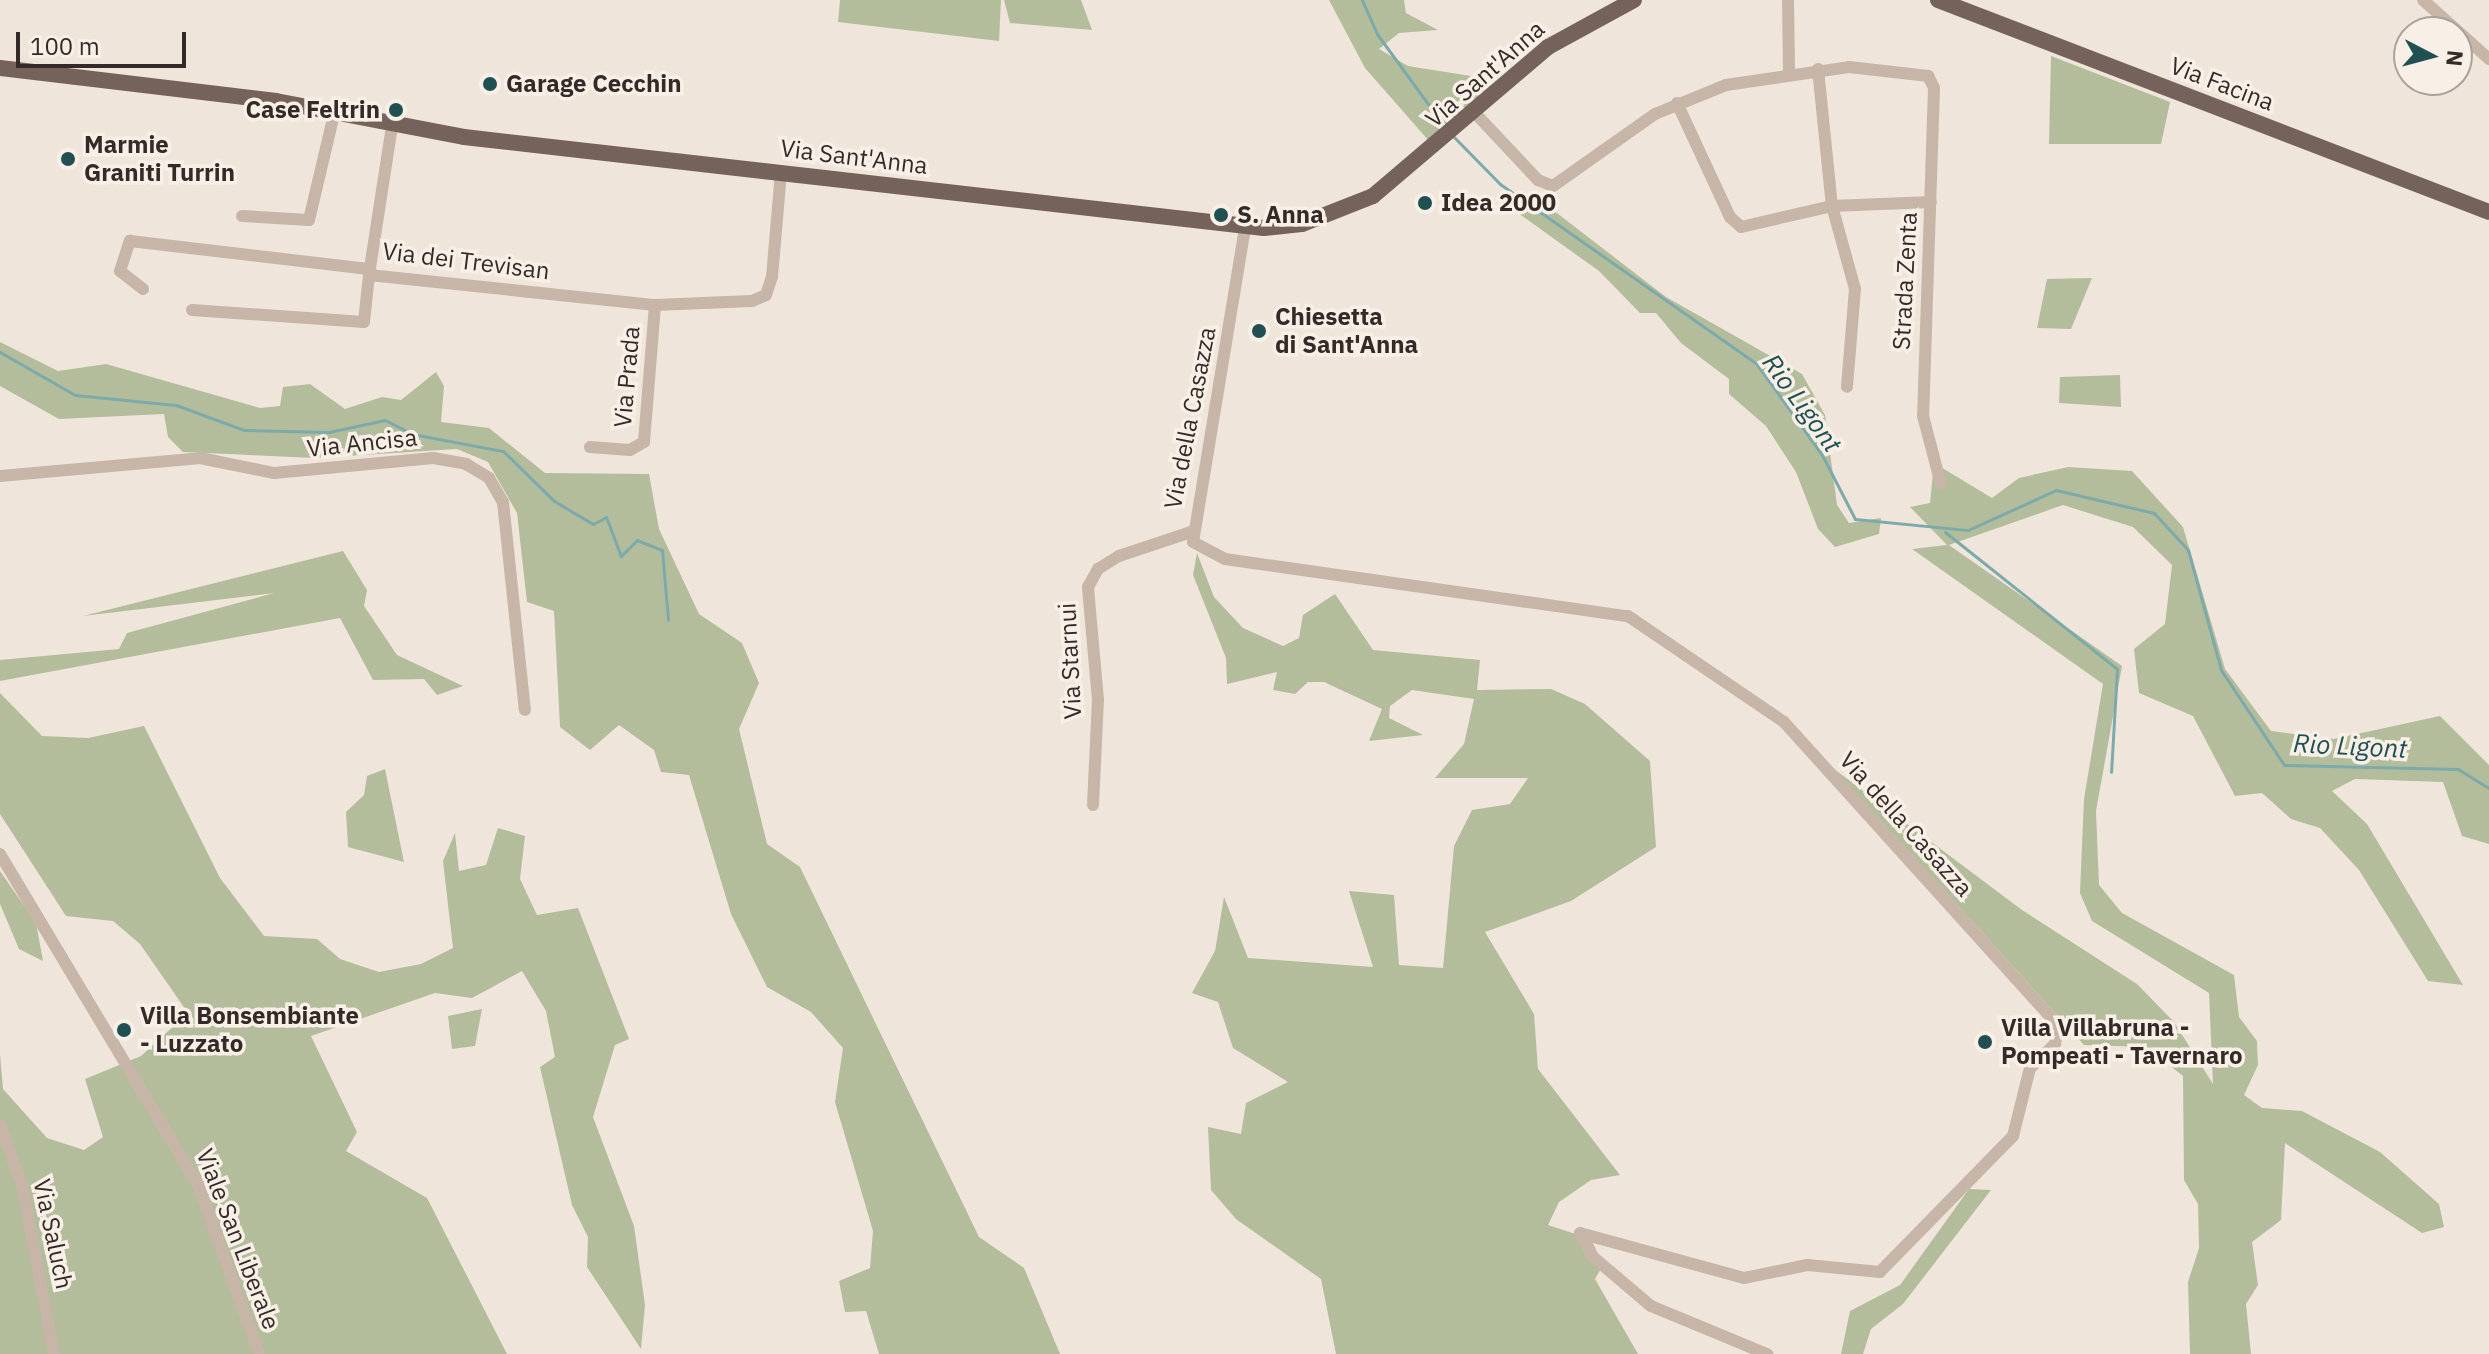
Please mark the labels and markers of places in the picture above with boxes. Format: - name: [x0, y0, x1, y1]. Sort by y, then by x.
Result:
- place label: Garage Cecchin: [506, 70, 681, 98]
- marker: Garage Cecchin: [481, 75, 499, 93]
- place label: Case Feltrin: [246, 96, 380, 124]
- marker: Case Feltrin: [387, 101, 405, 119]
- place label: Marmie Graniti Turrin: [84, 131, 235, 187]
- marker: Marmie Graniti Turrin: [59, 150, 77, 168]
- place label: Idea 2000: [1441, 189, 1556, 217]
- marker: Idea 2000: [1416, 194, 1434, 212]
- place label: S. Anna: [1237, 201, 1324, 229]
- marker: S. Anna: [1212, 206, 1230, 224]
- place label: Chiesetta di Sant'Anna: [1275, 303, 1418, 359]
- marker: Chiesetta di Sant'Anna: [1250, 322, 1268, 340]
- place label: Villa Bonsembiante - Luzzato: [140, 1002, 359, 1058]
- place label: Villa Villabruna - Pompeati - Tavernaro: [2001, 1014, 2243, 1070]
- marker: Villa Bonsembiante - Luzzato: [115, 1021, 133, 1039]
- marker: Villa Villabruna - Pompeati - Tavernaro: [1976, 1033, 1994, 1051]

